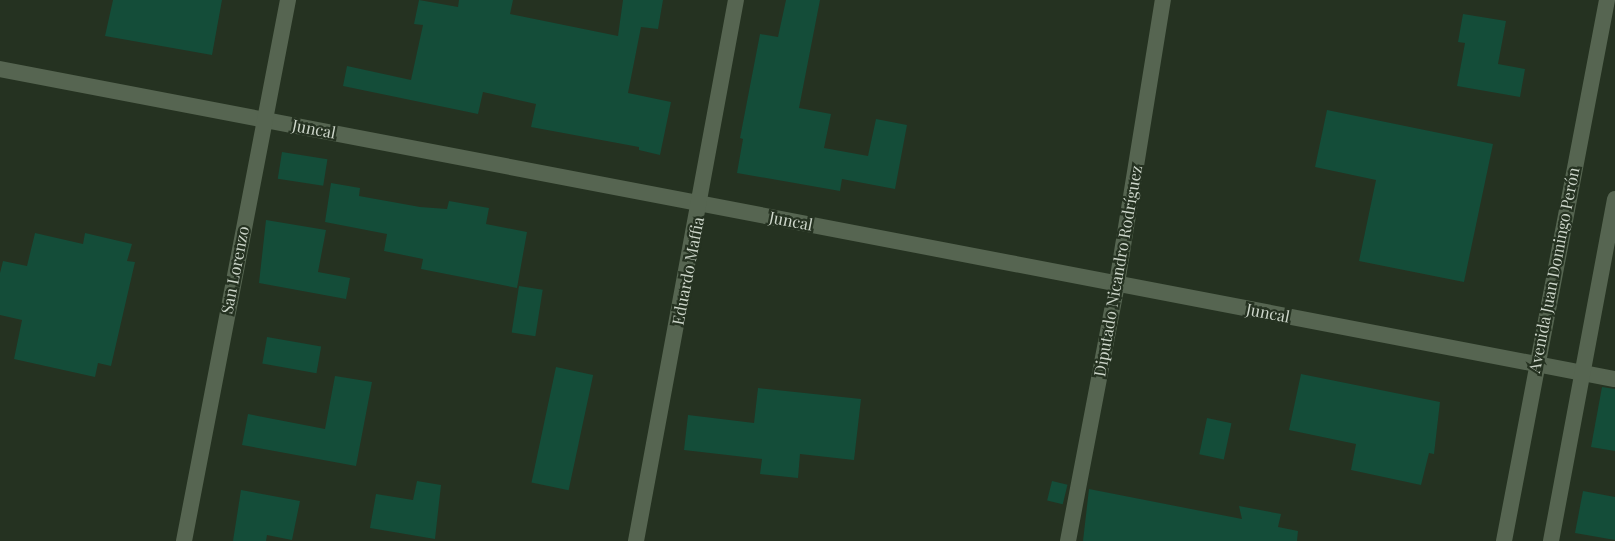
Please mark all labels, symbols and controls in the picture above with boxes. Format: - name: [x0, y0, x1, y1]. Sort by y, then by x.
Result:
- street label: Juncal: [290, 115, 338, 143]
- street label: Diputado Nicandro Rodríguez: [1090, 164, 1146, 378]
- street label: Avenida Juan Domingo Perón: [1525, 165, 1583, 375]
- street label: Juncal: [767, 207, 815, 235]
- street label: Eduardo Maffia: [668, 215, 708, 327]
- street label: San Lorenzo: [217, 224, 253, 316]
- street label: Juncal: [1244, 299, 1292, 327]

